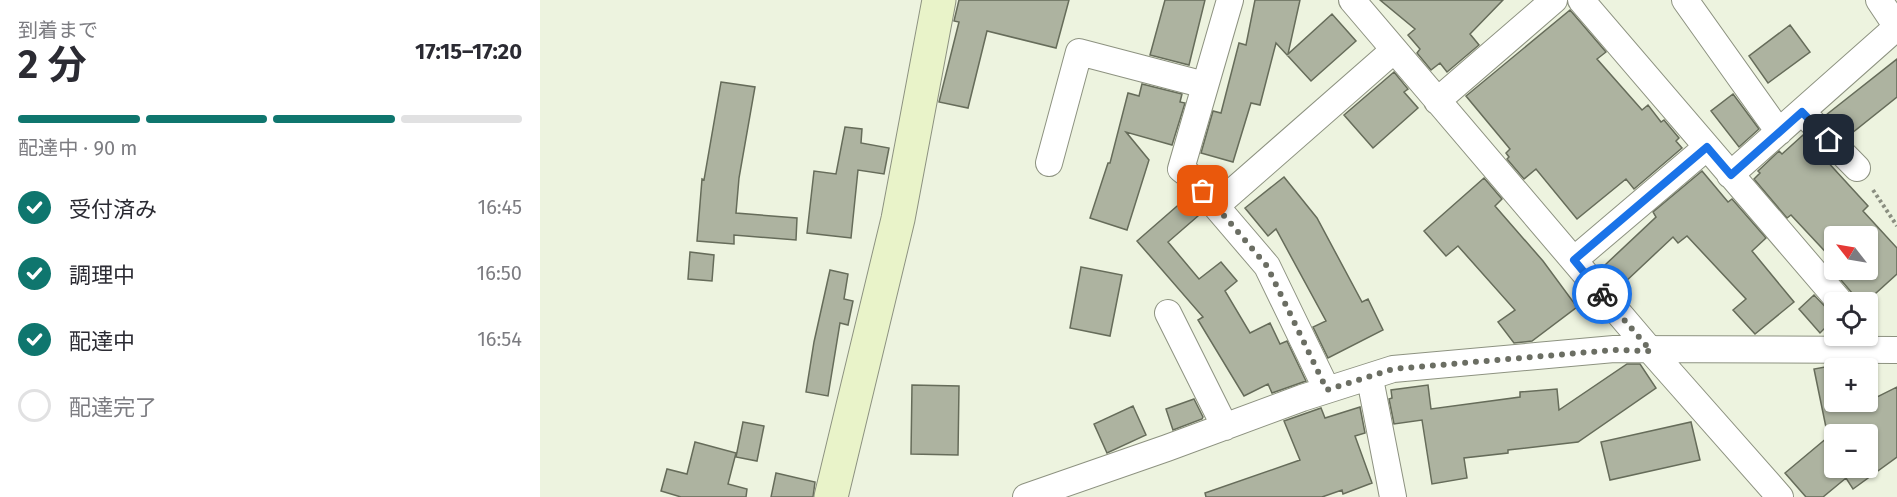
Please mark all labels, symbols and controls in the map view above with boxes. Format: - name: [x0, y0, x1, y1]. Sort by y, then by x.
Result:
- text: 到着まで: [18, 18, 98, 42]
- text: 17:15–17:20: [415, 38, 522, 65]
- text: 2 分: [18, 42, 86, 88]
- pin: [1803, 114, 1854, 165]
- icon: home: [1812, 123, 1845, 156]
- text: 配達中 · 90 m: [18, 136, 138, 160]
- pin: [1177, 165, 1228, 216]
- icon: bag: [1186, 174, 1219, 207]
- icon: check: [18, 191, 51, 224]
- text: 16:45: [478, 195, 522, 219]
- text: 受付済み: [69, 196, 157, 223]
- north arrow: [1824, 226, 1878, 280]
- map controls: [1824, 226, 1878, 478]
- icon: check: [18, 257, 51, 290]
- text: 16:50: [477, 261, 522, 285]
- text: 調理中: [69, 262, 135, 289]
- courier: [1572, 264, 1632, 324]
- icon: bike: [1586, 278, 1619, 311]
- button: locate: [1824, 292, 1878, 346]
- icon: check: [18, 323, 51, 356]
- text: 16:54: [477, 327, 522, 351]
- text: 配達中: [69, 328, 135, 355]
- button: +: [1824, 358, 1878, 412]
- text: 配達完了: [69, 394, 157, 421]
- button: −: [1824, 424, 1878, 478]

